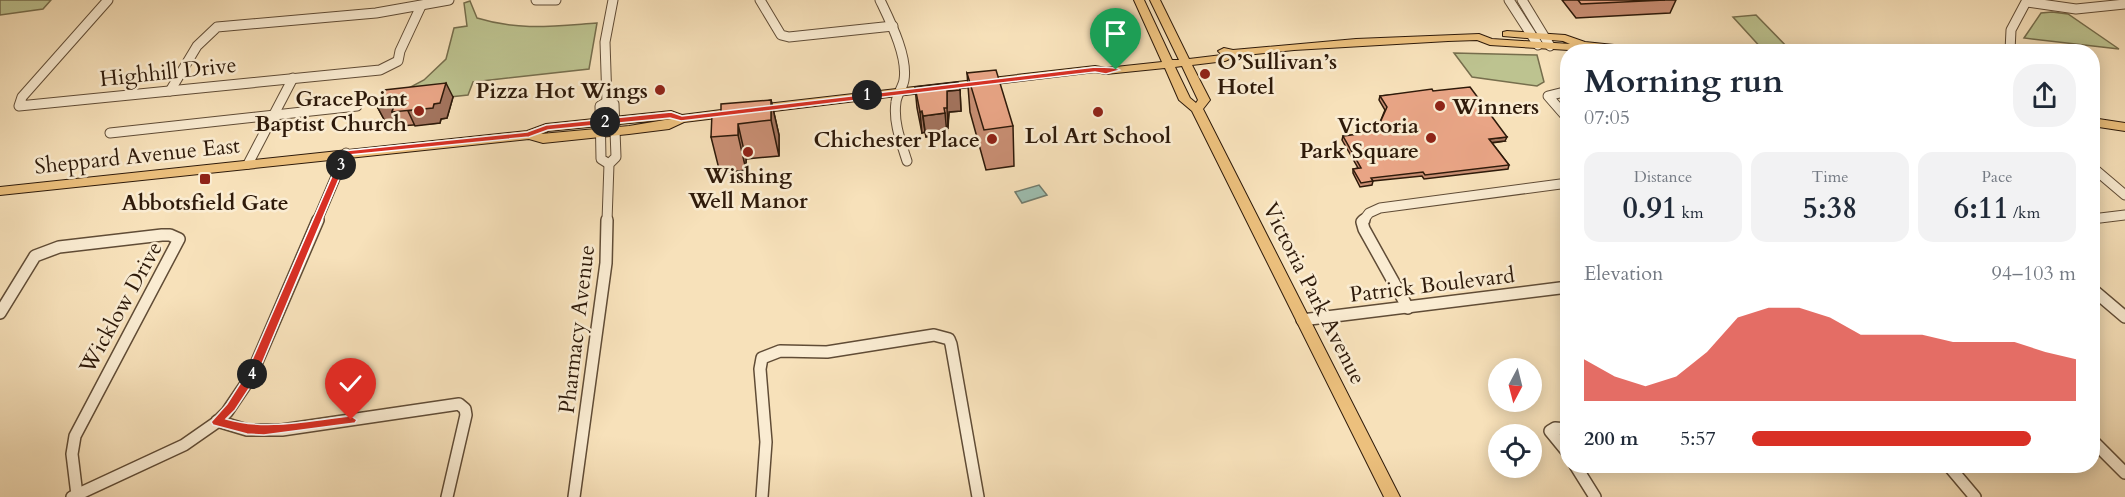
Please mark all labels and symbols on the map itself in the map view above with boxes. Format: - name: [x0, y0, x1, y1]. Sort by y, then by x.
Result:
- pin: [1090, 8, 1141, 70]
- place label: O’Sullivan’s Hotel: [1217, 47, 1337, 102]
- street label: Highhill Drive: [98, 50, 238, 94]
- marker: O’Sullivan’s Hotel: [1198, 67, 1212, 81]
- place label: Pizza Hot Wings: [475, 76, 648, 106]
- pin: 1: [852, 80, 882, 110]
- marker: Pizza Hot Wings: [653, 83, 667, 97]
- place label: GracePoint Baptist Church: [255, 84, 407, 139]
- place label: Winners: [1451, 92, 1539, 122]
- marker: Winners: [1433, 99, 1447, 113]
- marker: GracePoint Baptist Church: [412, 104, 426, 118]
- marker: Lol Art School: [1091, 105, 1105, 119]
- pin: 2: [590, 107, 620, 137]
- place label: Victoria Park Square: [1299, 111, 1419, 166]
- place label: Lol Art School: [1025, 121, 1172, 151]
- place label: Chichester Place: [814, 125, 980, 155]
- street label: Sheppard Avenue East: [33, 130, 241, 182]
- marker: Victoria Park Square: [1424, 131, 1438, 145]
- marker: Chichester Place: [985, 132, 999, 146]
- marker: Wishing Well Manor: [741, 145, 755, 159]
- pin: 3: [326, 150, 356, 180]
- place label: Wishing Well Manor: [687, 161, 808, 216]
- marker: Abbotsfield Gate: [198, 172, 212, 186]
- place label: Abbotsfield Gate: [121, 188, 289, 218]
- street label: Victoria Park Avenue: [1255, 197, 1373, 390]
- street label: Wicklow Drive: [72, 236, 170, 380]
- street label: Pharmacy Avenue: [552, 243, 602, 415]
- street label: Patrick Boulevard: [1348, 260, 1517, 310]
- pin: [325, 358, 376, 420]
- north arrow: [1488, 358, 1542, 412]
- pin: 4: [237, 359, 267, 389]

